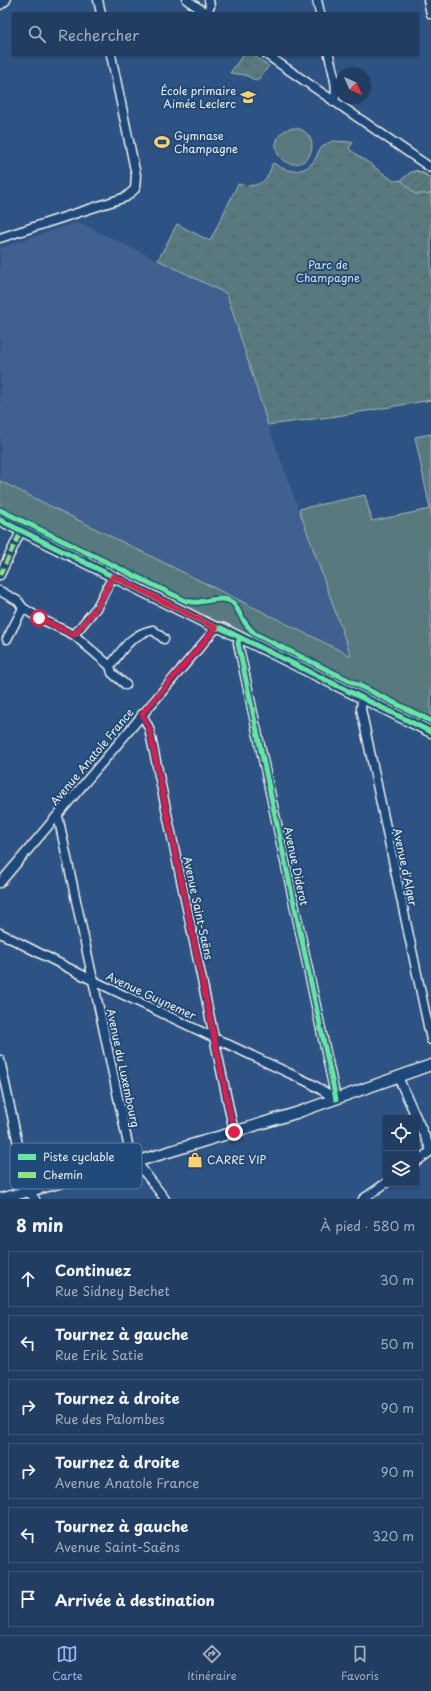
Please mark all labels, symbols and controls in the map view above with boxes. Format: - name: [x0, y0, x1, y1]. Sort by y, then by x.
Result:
- search box: [12, 12, 419, 56]
- icon: search: [26, 23, 48, 45]
- text: Rechercher: [58, 23, 139, 46]
- north arrow: [335, 68, 371, 104]
- place label: École primaire Aimée Leclerc: [160, 82, 236, 112]
- school or university icon: École primaire Aimée Leclerc: [239, 88, 257, 106]
- place label: Gymnase Champagne: [174, 127, 238, 157]
- sports icon: Gymnase Champagne: [153, 133, 171, 151]
- park label: Parc de Champagne: [296, 256, 360, 286]
- route start: [30, 609, 48, 627]
- street label: Avenue Anatole France: [46, 704, 137, 809]
- street label: Avenue Diderot: [280, 825, 313, 908]
- street label: Avenue d'Alger: [389, 826, 422, 908]
- street label: Avenue Saint-Saëns: [179, 854, 218, 961]
- street label: Avenue Guynemer: [104, 967, 200, 1024]
- street label: Avenue du Luxembourg: [103, 1007, 144, 1129]
- map controls: [383, 1115, 419, 1187]
- button: locate: [383, 1115, 419, 1151]
- route end: [225, 1123, 243, 1141]
- legend: [10, 1143, 142, 1189]
- text: Piste cyclable: [43, 1148, 114, 1165]
- shop icon: CARRE VIP: [186, 1151, 204, 1169]
- place label: CARRE VIP: [207, 1151, 267, 1168]
- button: layers: [383, 1151, 419, 1187]
- text: Chemin: [43, 1166, 83, 1183]
- text: 8 min: [16, 1212, 64, 1238]
- text: À pied · 580 m: [320, 1216, 415, 1235]
- text: Continuez: [55, 1258, 131, 1281]
- icon: ahead: [17, 1268, 39, 1290]
- text: 30 m: [380, 1270, 414, 1289]
- text: Rue Sidney Bechet: [55, 1281, 170, 1300]
- text: Tournez à gauche: [55, 1322, 189, 1345]
- icon: left: [17, 1332, 39, 1354]
- text: 50 m: [380, 1334, 414, 1353]
- text: Rue Erik Satie: [55, 1345, 144, 1364]
- text: Tournez à droite: [55, 1386, 180, 1409]
- icon: right: [17, 1396, 39, 1418]
- text: 90 m: [381, 1398, 414, 1417]
- text: Rue des Palombes: [55, 1409, 165, 1428]
- text: Tournez à droite: [55, 1450, 180, 1473]
- icon: right: [17, 1460, 39, 1482]
- text: 90 m: [381, 1462, 414, 1481]
- text: Avenue Anatole France: [55, 1473, 199, 1492]
- text: Tournez à gauche: [55, 1514, 189, 1537]
- icon: left: [17, 1524, 39, 1546]
- text: 320 m: [372, 1526, 414, 1545]
- text: Avenue Saint-Saëns: [55, 1537, 180, 1556]
- icon: arrive: [17, 1588, 39, 1610]
- text: Arrivée à destination: [55, 1588, 215, 1611]
- tab: Carte: [52, 1643, 83, 1684]
- tab: Itinéraire: [187, 1643, 237, 1684]
- tab: Favoris: [341, 1643, 379, 1684]

